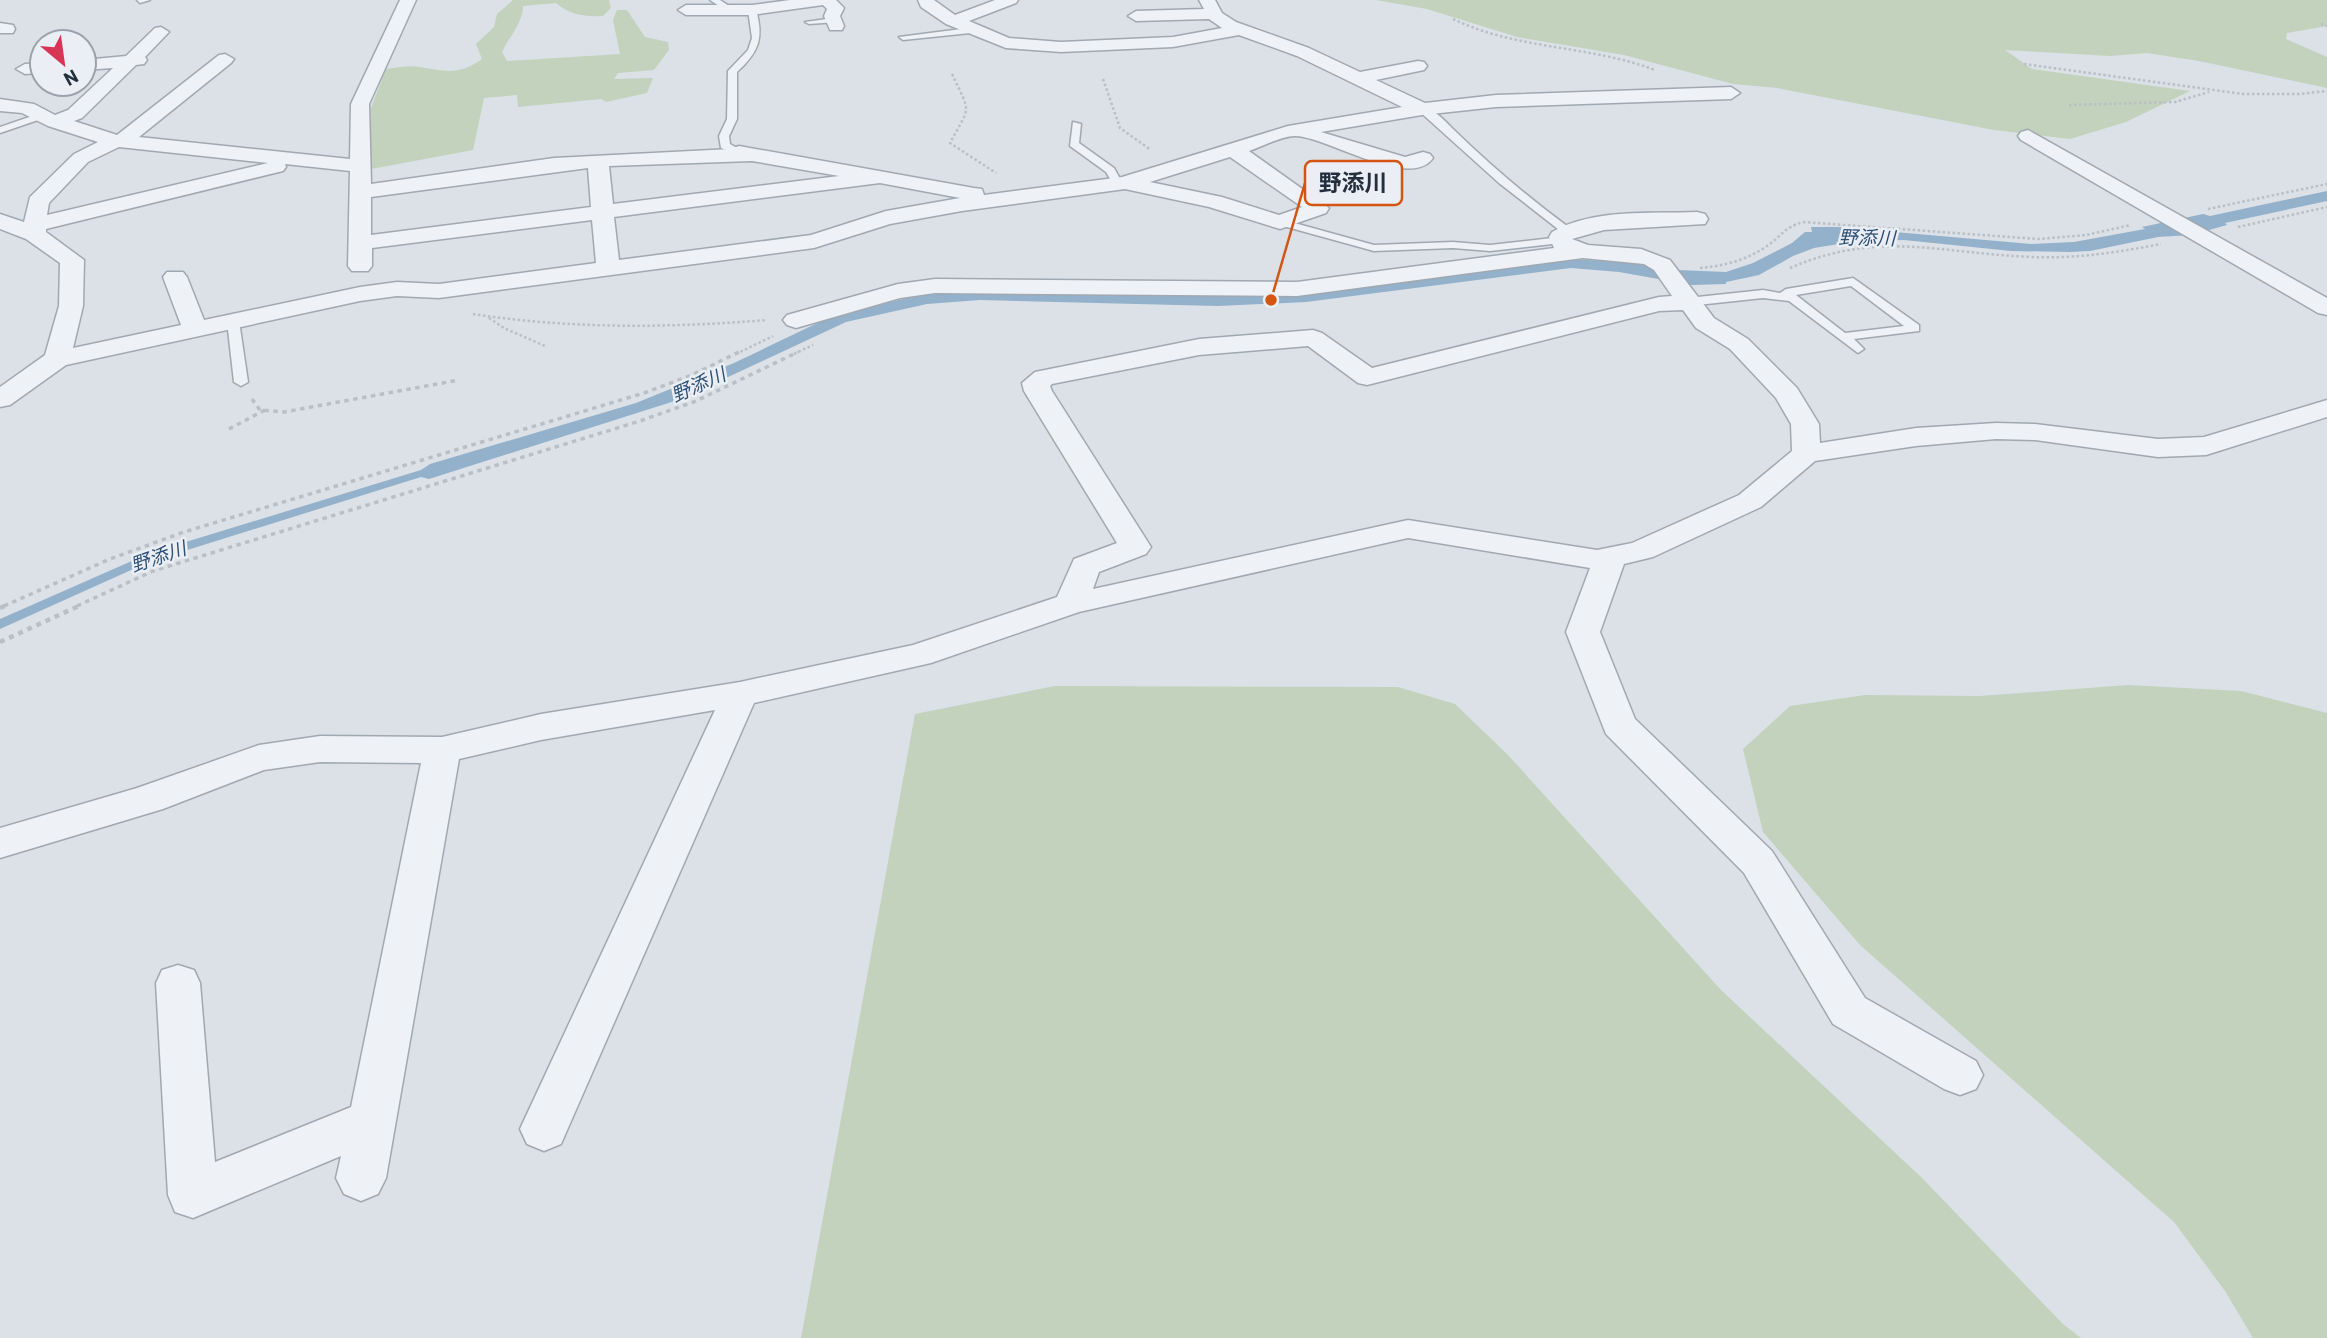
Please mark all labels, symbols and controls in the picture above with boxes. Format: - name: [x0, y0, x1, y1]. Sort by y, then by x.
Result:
- north arrow: [28, 28, 98, 98]
- text: N: [60, 65, 83, 91]
- callout: 野添川: [1305, 161, 1402, 205]
- text: 野添川: [1319, 168, 1388, 196]
- water label: 野添川: [1838, 225, 1898, 249]
- water label: 野添川: [667, 361, 731, 406]
- water label: 野添川: [127, 535, 191, 576]

